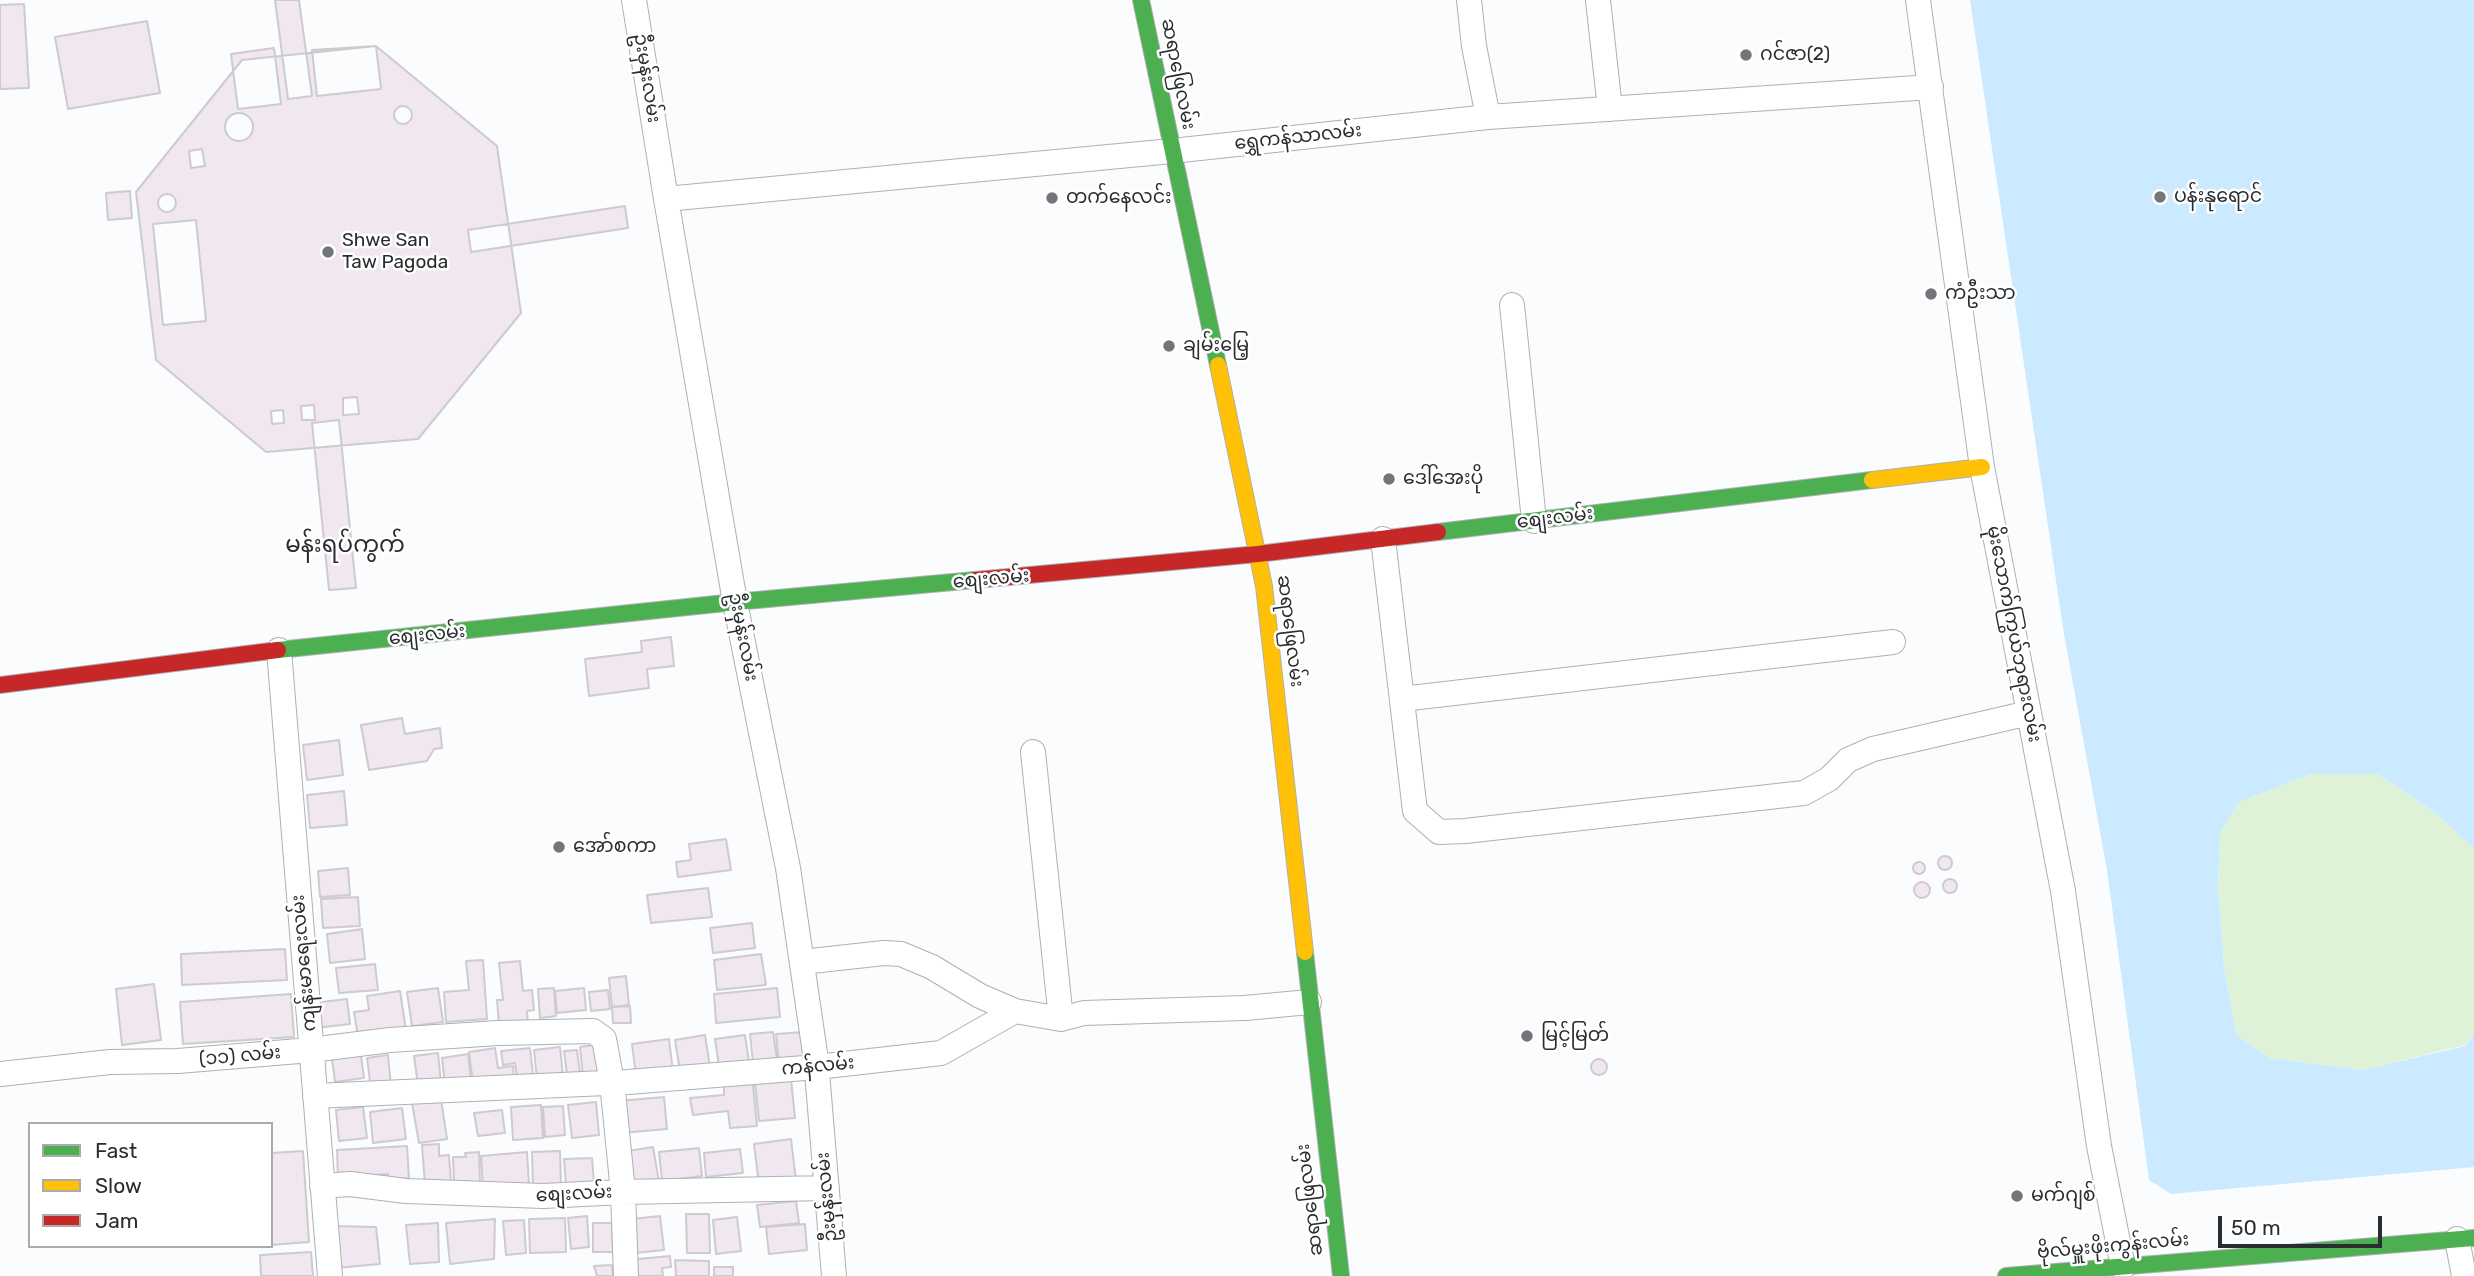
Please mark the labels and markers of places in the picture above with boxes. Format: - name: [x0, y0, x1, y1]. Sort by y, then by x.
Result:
- place label: ဂင်ဇာ(2): [1760, 44, 1830, 66]
- marker: ဂင်ဇာ(2): [1738, 47, 1754, 63]
- place label: ပန်းနုရောင်: [2174, 186, 2262, 208]
- place label: တက်နေလင်း: [1066, 187, 1172, 209]
- marker: ပန်းနုရောင်: [2152, 189, 2168, 205]
- marker: တက်နေလင်း: [1044, 190, 1060, 206]
- place label: Shwe San Taw Pagoda: [342, 230, 448, 274]
- marker: Shwe San Taw Pagoda: [320, 244, 336, 260]
- place label: ကံဦးသာ: [1945, 283, 2016, 305]
- marker: ကံဦးသာ: [1923, 286, 1939, 302]
- place label: ချမ်းမြေ့: [1183, 335, 1249, 357]
- marker: ချမ်းမြေ့: [1161, 338, 1177, 354]
- place label: ဒေါ်အေးပို: [1403, 468, 1483, 490]
- marker: ဒေါ်အေးပို: [1381, 471, 1397, 487]
- place label: အော်စကာ: [573, 836, 656, 858]
- marker: အော်စကာ: [551, 839, 567, 855]
- place label: မြင့်မြတ်: [1541, 1025, 1609, 1047]
- marker: မြင့်မြတ်: [1519, 1028, 1535, 1044]
- place label: မက်ဂျစ်: [2031, 1185, 2096, 1207]
- marker: မက်ဂျစ်: [2009, 1188, 2025, 1204]

